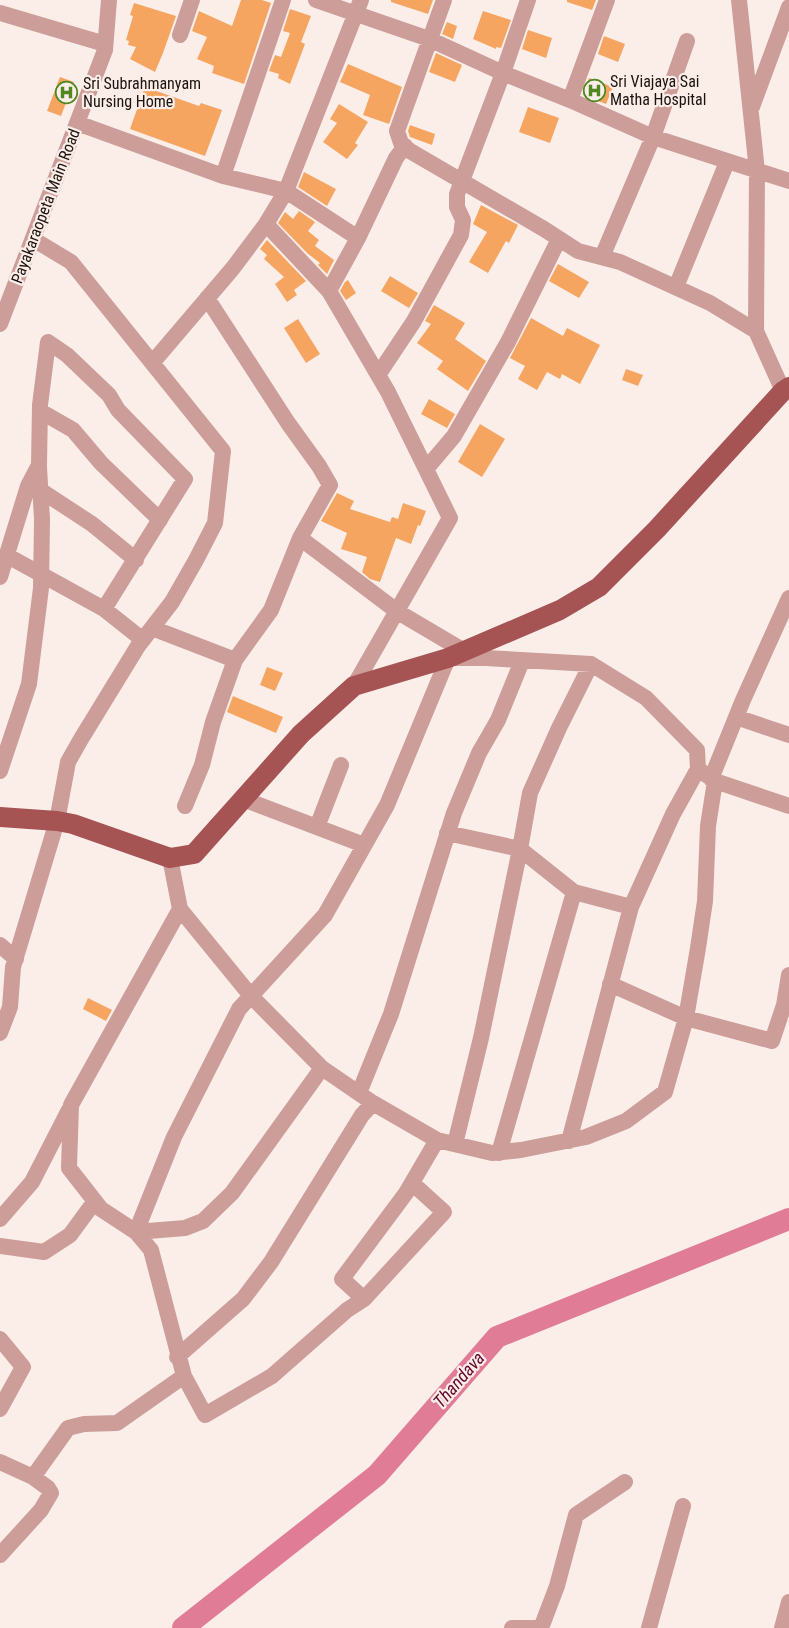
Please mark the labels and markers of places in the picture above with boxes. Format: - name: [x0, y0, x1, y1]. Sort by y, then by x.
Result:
- place label: Sri Viajaya Sai Matha Hospital: [610, 72, 706, 109]
- place label: Sri Subrahmanyam Nursing Home: [83, 74, 201, 111]
- hospital icon: Sri Viajaya Sai Matha Hospital: [582, 78, 606, 102]
- hospital icon: Sri Subrahmanyam Nursing Home: [55, 80, 79, 104]

